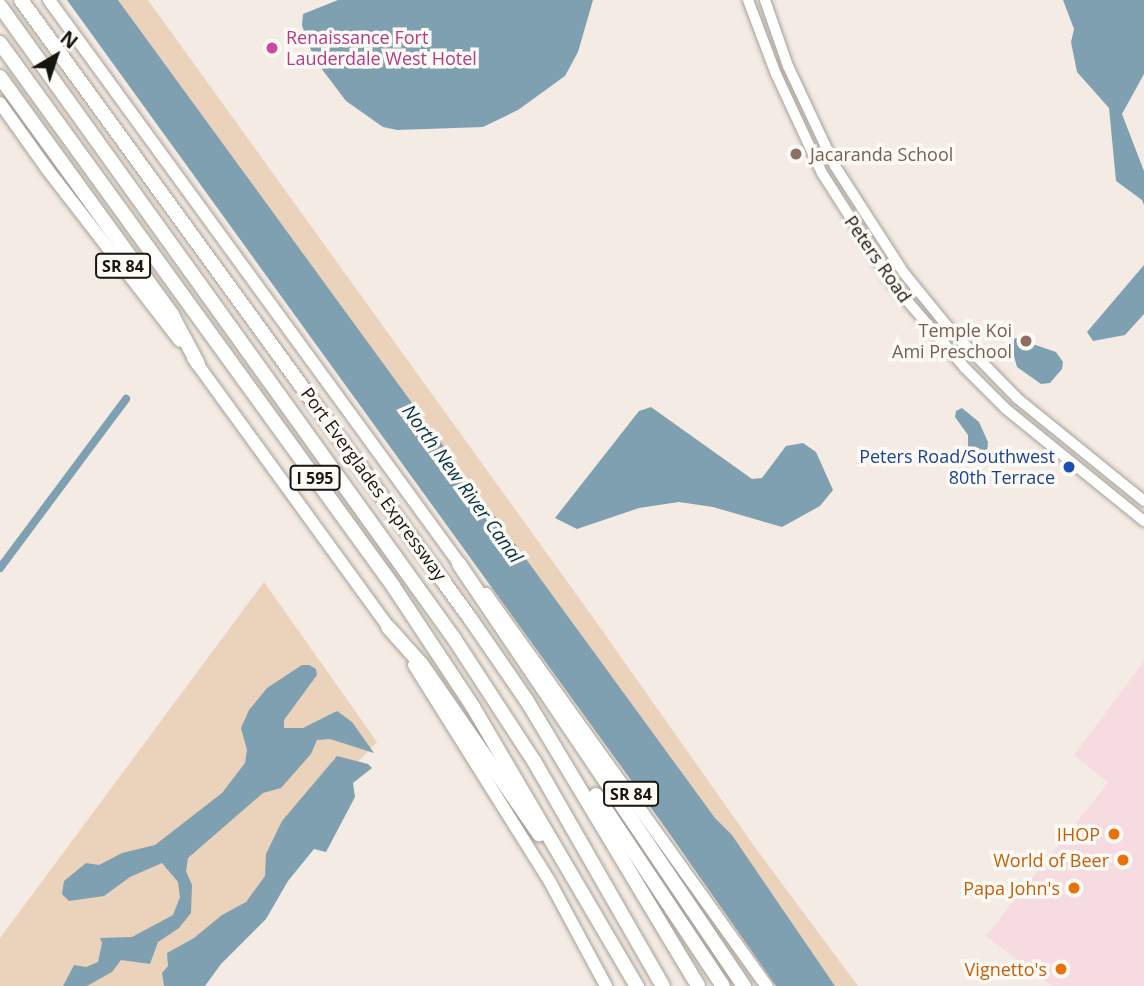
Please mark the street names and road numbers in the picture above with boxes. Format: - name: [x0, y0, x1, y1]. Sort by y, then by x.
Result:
- street label: Peters Road: [840, 211, 916, 307]
- road number: SR 84: [95, 254, 151, 278]
- street label: Port Everglades Expressway: [297, 383, 451, 585]
- road number: I 595: [289, 466, 341, 491]
- road number: SR 84: [603, 782, 659, 806]

